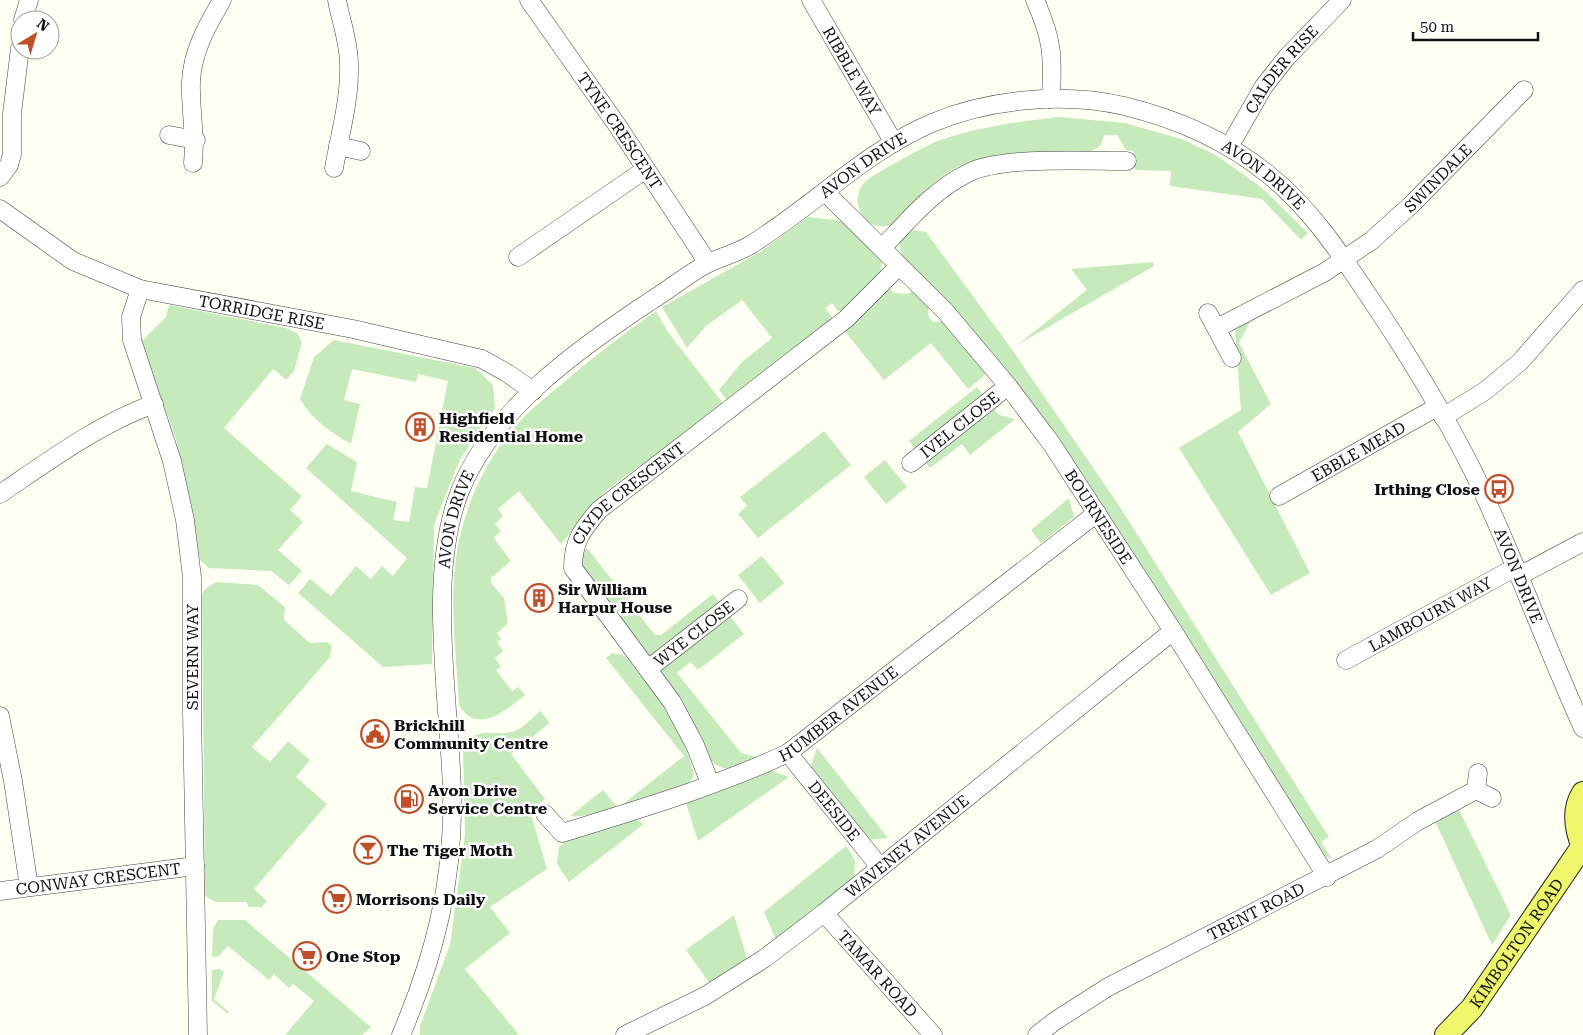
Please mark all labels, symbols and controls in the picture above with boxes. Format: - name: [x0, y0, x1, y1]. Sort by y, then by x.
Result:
- north arrow: [10, 10, 60, 60]
- scale bar: [1413, 10, 1538, 42]
- text: N: [34, 15, 52, 35]
- text: 50 m: [1420, 18, 1455, 36]
- street label: CALDER RISE: [1241, 21, 1322, 117]
- street label: RIBBLE WAY: [819, 23, 885, 119]
- street label: TYNE CRESCENT: [573, 69, 666, 193]
- street label: AVON DRIVE: [816, 128, 910, 202]
- street label: AVON DRIVE: [1218, 136, 1310, 213]
- street label: SWINDALE: [1400, 140, 1475, 216]
- street label: TORRIDGE RISE: [197, 291, 326, 333]
- street label: IVEL CLOSE: [916, 387, 1003, 462]
- place label: Highfield Residential Home: [439, 409, 583, 446]
- building icon: Highfield Residential Home: [405, 412, 435, 442]
- street label: EBBLE MEAD: [1308, 417, 1409, 485]
- street label: CLYDE CRESCENT: [568, 438, 688, 548]
- street label: BOURNESIDE: [1061, 466, 1136, 567]
- street label: AVON DRIVE: [434, 467, 478, 569]
- bus stop icon: Irthing Close: [1484, 474, 1514, 504]
- place label: Irthing Close: [1375, 480, 1480, 499]
- street label: AVON DRIVE: [1491, 525, 1547, 626]
- street label: LAMBOURN WAY: [1365, 573, 1495, 655]
- place label: Sir William Harpur House: [558, 580, 672, 617]
- building icon: Sir William Harpur House: [524, 583, 554, 613]
- street label: WYE CLOSE: [650, 596, 738, 670]
- street label: SEVERN WAY: [183, 604, 202, 710]
- street label: HUMBER AVENUE: [776, 662, 901, 765]
- place label: Brickhill Community Centre: [394, 716, 548, 753]
- public building icon: Brickhill Community Centre: [360, 719, 390, 749]
- street label: DEESIDE: [805, 777, 864, 844]
- place label: Avon Drive Service Centre: [428, 781, 547, 818]
- fuel station icon: Avon Drive Service Centre: [394, 784, 424, 814]
- street label: WAVENEY AVENUE: [842, 790, 973, 901]
- bar icon: The Tiger Moth: [353, 835, 383, 865]
- place label: The Tiger Moth: [387, 841, 513, 860]
- street label: CONWAY CRESCENT: [15, 858, 182, 898]
- street label: KIMBOLTON ROAD: [1465, 875, 1567, 1011]
- street label: TRENT ROAD: [1204, 878, 1308, 944]
- supermarket icon: Morrisons Daily: [322, 884, 352, 914]
- place label: Morrisons Daily: [356, 890, 486, 909]
- street label: TAMAR ROAD: [834, 926, 922, 1021]
- supermarket icon: One Stop: [292, 941, 322, 971]
- place label: One Stop: [326, 947, 401, 966]

